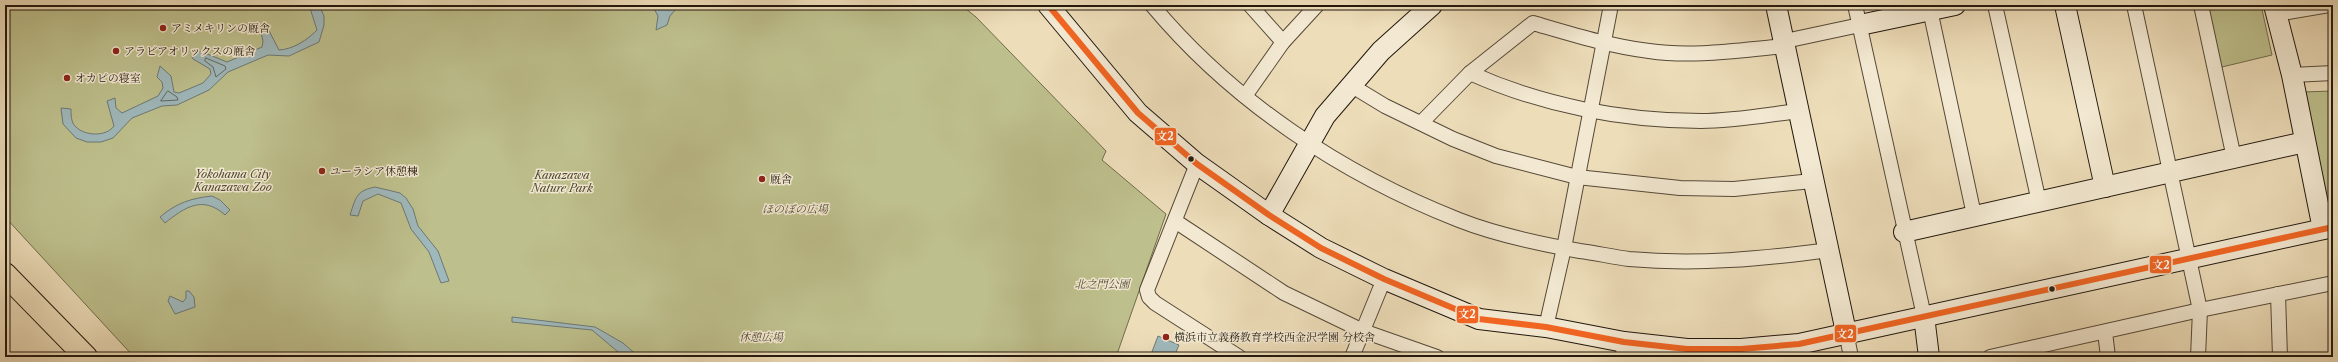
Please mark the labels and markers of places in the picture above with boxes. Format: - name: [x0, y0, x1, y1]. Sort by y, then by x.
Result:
- place label: アミメキリンの厩舎: [171, 21, 270, 35]
- marker: アミメキリンの厩舎: [158, 23, 168, 33]
- place label: アラビアオリックスの厩舎: [124, 44, 255, 58]
- marker: アラビアオリックスの厩舎: [111, 46, 121, 56]
- place label: オカピの寝室: [75, 71, 141, 85]
- marker: オカピの寝室: [62, 73, 72, 83]
- unlabelled marker: [1186, 154, 1196, 164]
- place label: ユーラシア休憩棟: [330, 164, 418, 178]
- marker: ユーラシア休憩棟: [317, 166, 327, 176]
- place label: 厩舎: [770, 172, 792, 186]
- marker: 厩舎: [757, 174, 767, 184]
- unlabelled marker: [2047, 284, 2057, 294]
- place label: 横浜市立義務教育学校西金沢学園 分校舎: [1174, 330, 1375, 344]
- marker: 横浜市立義務教育学校西金沢学園 分校舎: [1161, 332, 1171, 342]

